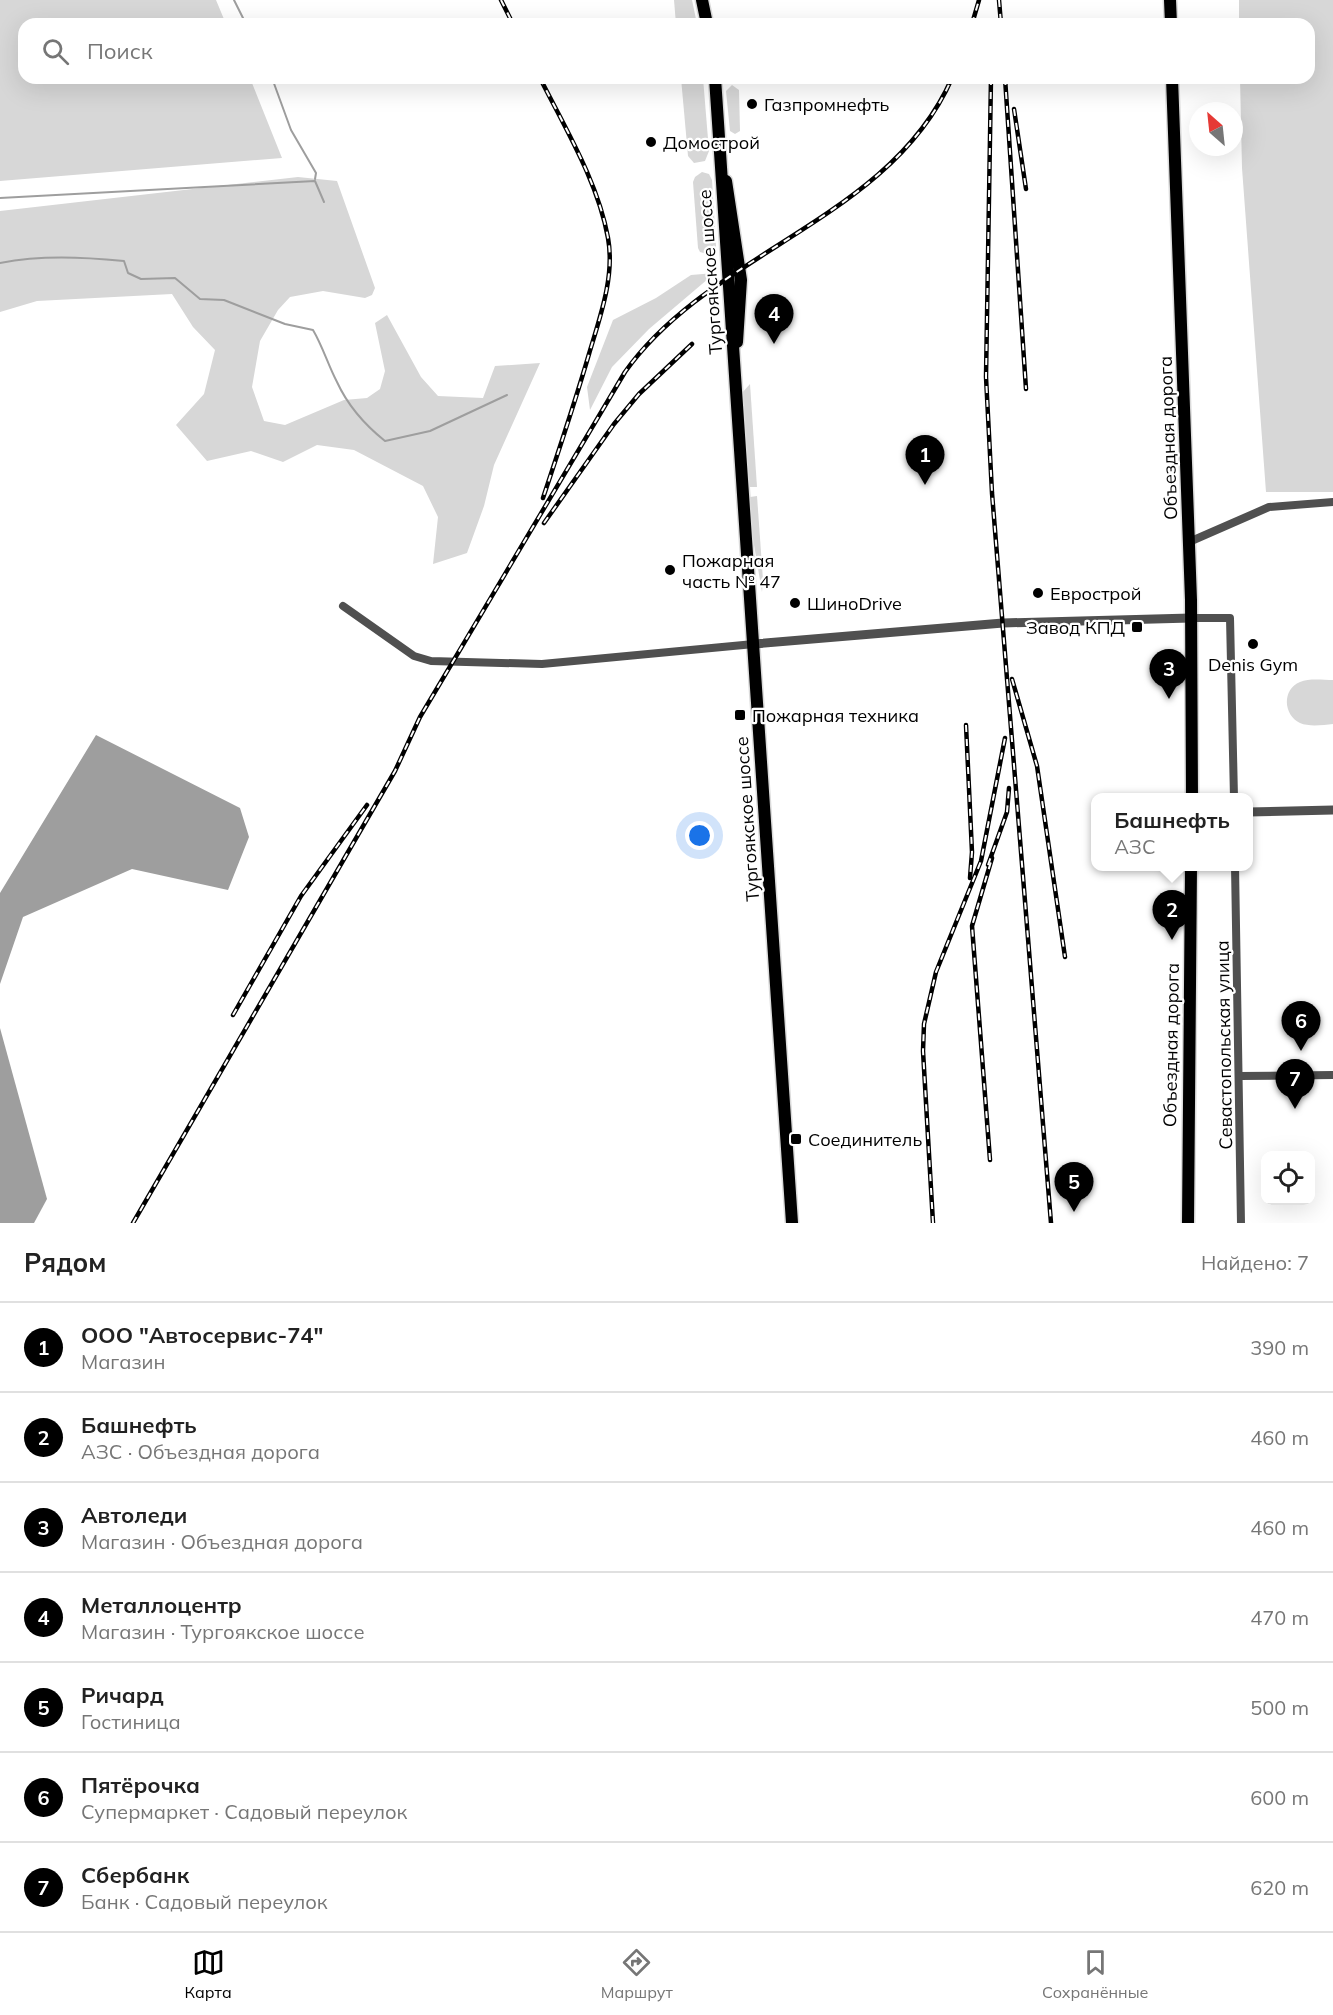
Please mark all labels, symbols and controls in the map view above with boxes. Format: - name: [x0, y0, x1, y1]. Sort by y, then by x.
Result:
- search box: [18, 18, 1315, 84]
- icon: search: [39, 35, 72, 68]
- text: Поиск: [87, 37, 153, 65]
- place label: Газпромнефть: [764, 93, 890, 116]
- marker: Газпромнефть: [745, 97, 759, 111]
- north arrow: [1189, 102, 1243, 156]
- place label: Домострой: [663, 131, 760, 154]
- marker: Домострой: [644, 135, 658, 149]
- street label: Тургоякское шоссе: [693, 189, 727, 355]
- pin: 4: [754, 294, 794, 344]
- street label: Объездная дорога: [1154, 356, 1182, 520]
- pin: 1: [906, 436, 944, 485]
- place label: Пожарная часть № 47: [682, 549, 781, 593]
- marker: Пожарная часть № 47: [663, 563, 677, 577]
- place label: Еврострой: [1050, 582, 1142, 605]
- marker: Еврострой: [1031, 586, 1045, 600]
- place label: ШиноDrive: [807, 592, 902, 615]
- marker: ШиноDrive: [788, 596, 802, 610]
- place label: Завод КПД: [1026, 616, 1126, 639]
- marker: Завод КПД: [1130, 620, 1144, 634]
- marker: Denis Gym: [1246, 637, 1260, 651]
- pin: 3: [1150, 650, 1188, 699]
- place label: Denis Gym: [1208, 653, 1298, 676]
- place label: Пожарная техника: [752, 704, 919, 727]
- marker: Пожарная техника: [733, 708, 747, 722]
- street label: Тургоякское шоссе: [730, 736, 764, 902]
- popup: [1091, 793, 1253, 871]
- text: Башнефть: [1114, 806, 1230, 834]
- your location: [685, 821, 714, 850]
- text: АЗС: [1114, 834, 1156, 859]
- pin: 2: [1152, 890, 1192, 940]
- street label: Севастопольская улица: [1211, 940, 1237, 1150]
- street label: Объездная дорога: [1158, 963, 1184, 1127]
- pin: 6: [1282, 1002, 1320, 1051]
- pin: 7: [1276, 1060, 1314, 1109]
- place label: Соединитель: [808, 1128, 922, 1151]
- marker: Соединитель: [789, 1132, 803, 1146]
- map controls: [1261, 1151, 1315, 1205]
- button: locate: [1261, 1151, 1315, 1205]
- pin: 5: [1054, 1162, 1094, 1212]
- text: Рядом: [24, 1246, 107, 1279]
- text: Найдено: 7: [1201, 1250, 1309, 1275]
- text: ООО "Автосервис-74": [81, 1321, 323, 1349]
- text: 1: [38, 1335, 50, 1360]
- text: 390 m: [1250, 1335, 1309, 1360]
- text: Магазин: [81, 1349, 165, 1374]
- text: Башнефть: [81, 1411, 197, 1439]
- text: 2: [38, 1425, 50, 1450]
- text: 460 m: [1250, 1425, 1309, 1450]
- text: АЗС · Объездная дорога: [81, 1439, 320, 1464]
- text: Автоледи: [81, 1501, 187, 1529]
- text: 3: [38, 1515, 50, 1540]
- text: 460 m: [1250, 1515, 1309, 1540]
- text: Магазин · Объездная дорога: [81, 1529, 363, 1554]
- text: Металлоцентр: [81, 1591, 242, 1619]
- text: 4: [38, 1605, 50, 1630]
- text: 470 m: [1250, 1605, 1309, 1630]
- text: Магазин · Тургоякское шоссе: [81, 1619, 364, 1644]
- text: Ричард: [81, 1681, 164, 1709]
- text: 5: [38, 1695, 50, 1720]
- text: 500 m: [1250, 1695, 1309, 1720]
- text: Гостиница: [81, 1709, 181, 1734]
- text: Пятёрочка: [81, 1771, 200, 1799]
- text: 6: [38, 1785, 50, 1810]
- text: 600 m: [1250, 1785, 1309, 1810]
- text: Супермаркет · Садовый переулок: [81, 1799, 407, 1824]
- text: Сбербанк: [81, 1861, 189, 1889]
- text: 7: [38, 1875, 50, 1900]
- text: 620 m: [1250, 1875, 1309, 1900]
- text: Банк · Садовый переулок: [81, 1889, 328, 1914]
- tab: Карта: [185, 1946, 232, 2002]
- tab: Маршрут: [601, 1946, 673, 2002]
- tab: Сохранённые: [1042, 1946, 1148, 2002]

